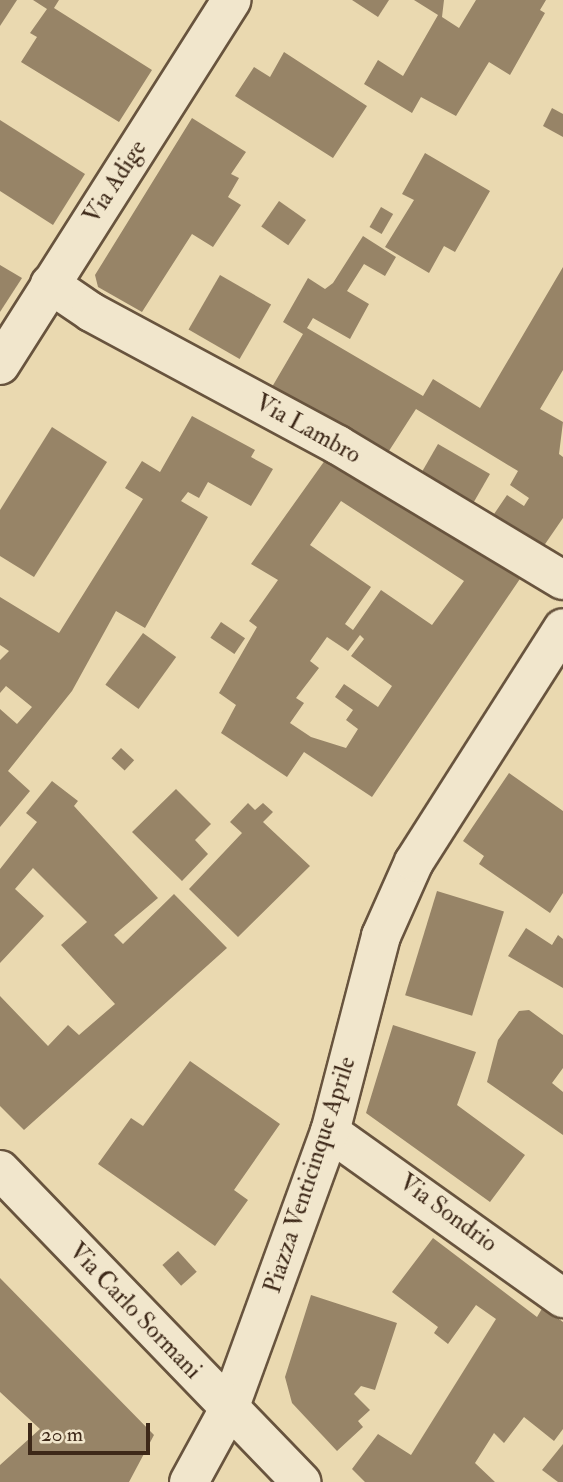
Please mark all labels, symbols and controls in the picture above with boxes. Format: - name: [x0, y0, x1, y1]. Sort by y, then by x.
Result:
- street label: Via Adige: [77, 135, 153, 229]
- street label: Via Lambro: [250, 388, 366, 470]
- street label: Piazza Venticinque Aprile: [258, 1053, 362, 1297]
- street label: Via Sondrio: [393, 1168, 503, 1258]
- street label: Via Carlo Sormani: [63, 1237, 207, 1385]
- scale bar: [32, 1408, 154, 1452]
- text: 20 m: [41, 1421, 83, 1448]

